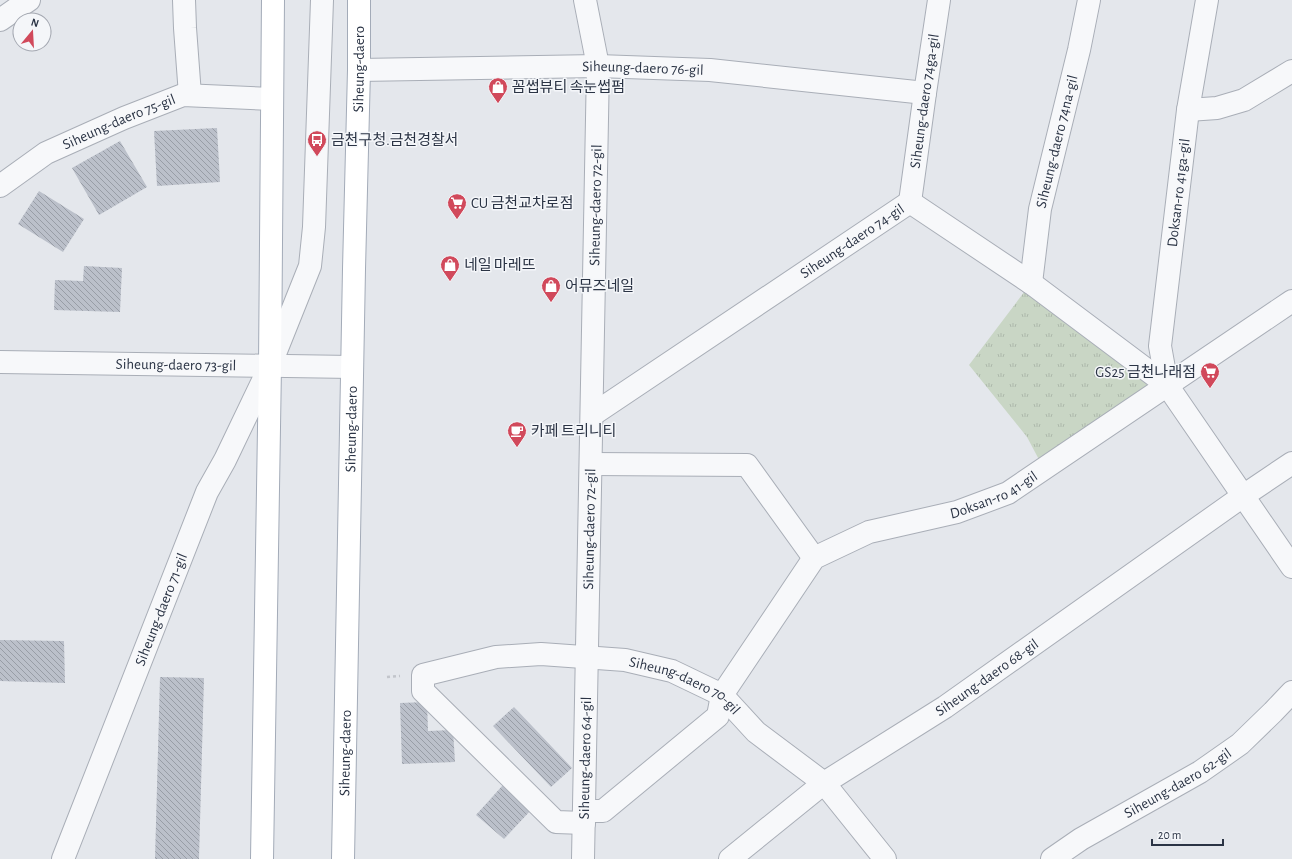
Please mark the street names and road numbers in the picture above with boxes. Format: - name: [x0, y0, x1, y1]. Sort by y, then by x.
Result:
- street label: Siheung-daero: [351, 26, 367, 113]
- street label: Siheung-daero 74ga-gil: [908, 33, 942, 169]
- street label: Siheung-daero 76-gil: [582, 59, 704, 78]
- street label: Siheung-daero 74na-gil: [1033, 74, 1081, 210]
- street label: Siheung-daero 75-gil: [60, 92, 177, 153]
- street label: Doksan-ro 41ga-gil: [1165, 138, 1193, 248]
- street label: Siheung-daero 72-gil: [587, 144, 605, 266]
- street label: Siheung-daero 74-gil: [798, 201, 907, 281]
- street label: Siheung-daero 73-gil: [116, 357, 236, 373]
- street label: Siheung-daero: [343, 386, 360, 472]
- street label: Siheung-daero 72-gil: [581, 468, 598, 590]
- street label: Doksan-ro 41-gil: [948, 468, 1040, 521]
- street label: Siheung-daero 71-gil: [133, 551, 190, 668]
- street label: Siheung-daero 68-gil: [933, 636, 1041, 719]
- street label: Siheung-daero 70-gil: [628, 654, 743, 718]
- street label: Siheung-daero 64-gil: [577, 697, 594, 819]
- street label: Siheung-daero: [337, 710, 354, 796]
- street label: Siheung-daero 62-gil: [1122, 745, 1234, 821]

